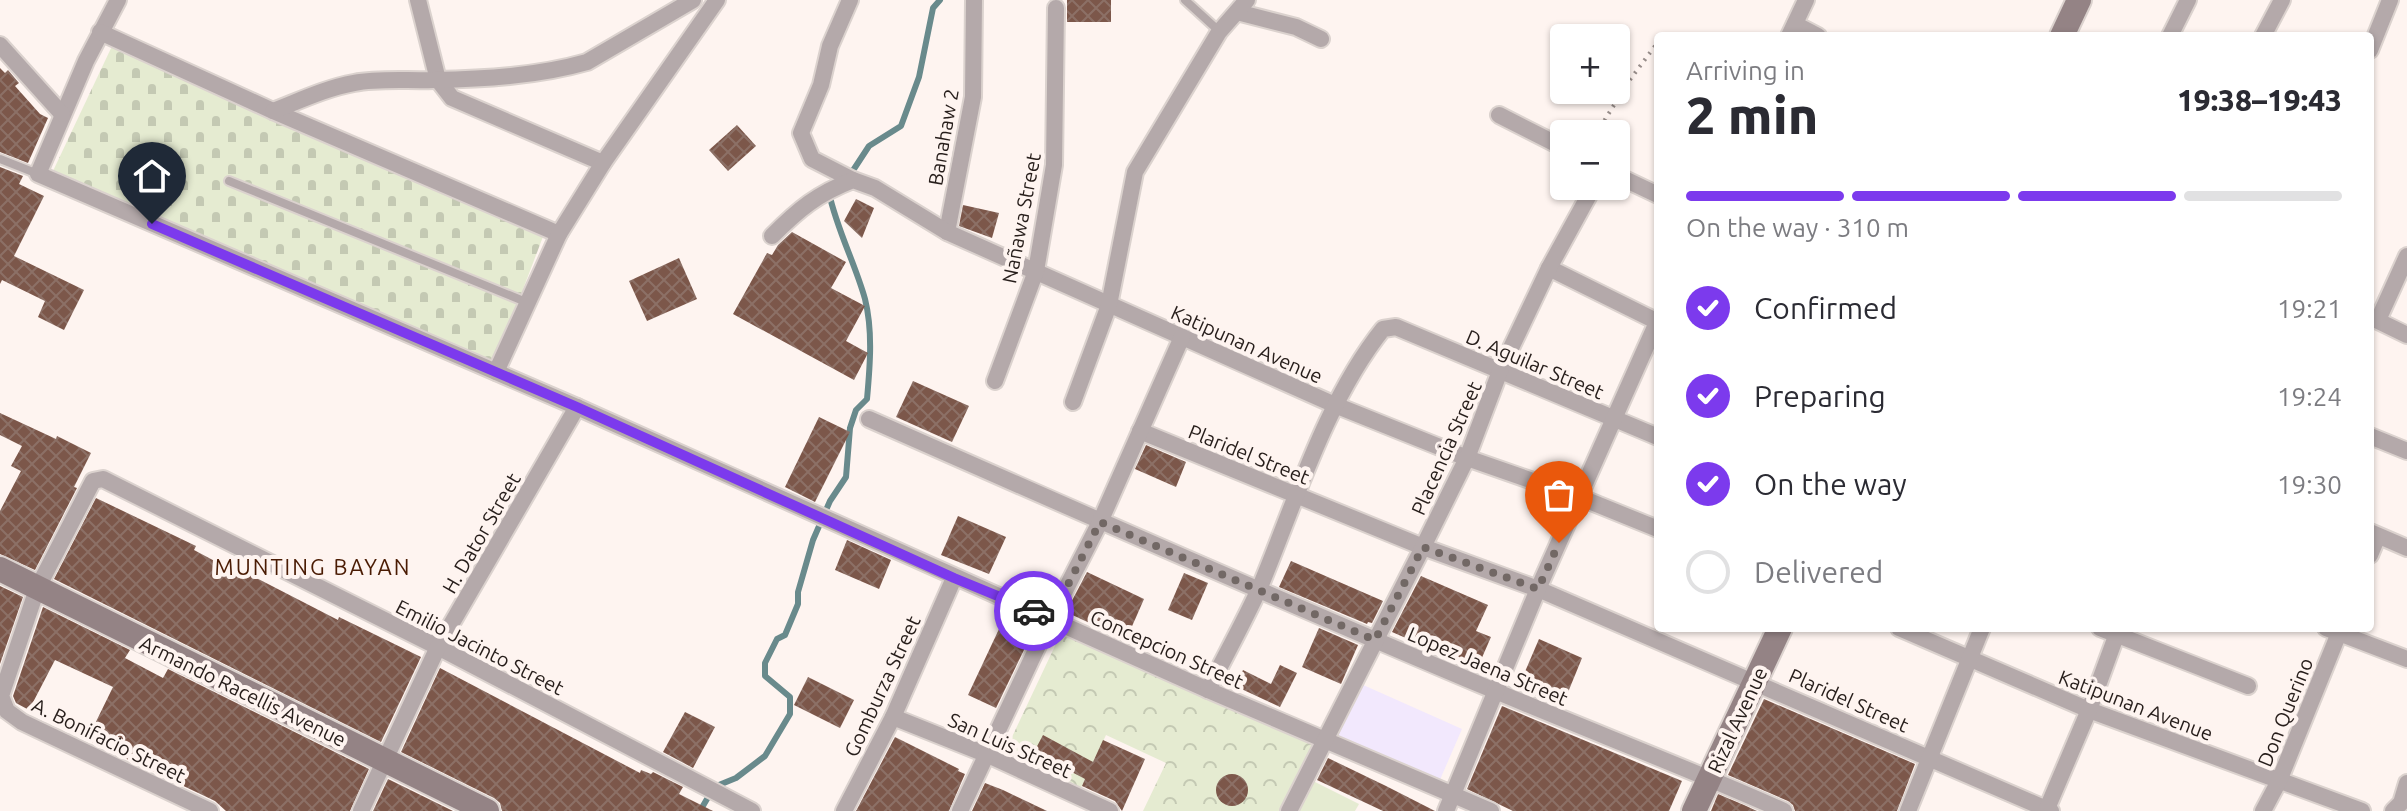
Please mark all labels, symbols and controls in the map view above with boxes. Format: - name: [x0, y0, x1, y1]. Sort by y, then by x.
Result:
- map controls: [1550, 24, 1630, 200]
- button: +: [1550, 24, 1630, 104]
- text: Arriving in: [1686, 56, 1805, 85]
- text: 19:38–19:43: [2177, 83, 2342, 117]
- text: 2 min: [1686, 86, 1818, 144]
- street label: Banahaw 2: [923, 87, 963, 187]
- button: −: [1550, 120, 1630, 200]
- pin: [118, 142, 186, 224]
- street label: Nañawa Street: [997, 151, 1045, 285]
- icon: home: [130, 154, 174, 198]
- text: On the way · 310 m: [1686, 213, 1909, 242]
- icon: check: [1686, 286, 1730, 330]
- text: Confirmed: [1754, 291, 1897, 325]
- text: 19:21: [2277, 294, 2342, 323]
- street label: Katipunan Avenue: [1168, 300, 1326, 388]
- street label: D. Aguilar Street: [1463, 325, 1607, 403]
- icon: check: [1686, 374, 1730, 418]
- street label: Placencia Street: [1406, 377, 1486, 518]
- text: Preparing: [1754, 379, 1886, 413]
- text: 19:24: [2277, 382, 2342, 411]
- street label: Plaridel Street: [1185, 419, 1313, 489]
- pin: [1525, 461, 1593, 543]
- icon: check: [1686, 462, 1730, 506]
- text: On the way: [1754, 467, 1907, 501]
- street label: H. Dator Street: [437, 469, 525, 597]
- text: 19:30: [2277, 470, 2342, 499]
- icon: bag: [1537, 473, 1581, 517]
- district label: MUNTING BAYAN: [215, 554, 411, 579]
- text: Delivered: [1754, 555, 1883, 589]
- courier: [994, 571, 1074, 651]
- icon: car: [1012, 589, 1056, 633]
- street label: Emilio Jacinto Street: [392, 595, 568, 699]
- street label: Concepcion Street: [1087, 605, 1247, 693]
- street label: Gomburza Street: [839, 612, 925, 760]
- street label: Lopez Jaena Street: [1404, 622, 1572, 710]
- street label: Armando Racellis Avenue: [136, 631, 350, 751]
- street label: Don Querino: [2253, 654, 2317, 770]
- street label: Rizal Avenue: [1702, 663, 1772, 777]
- street label: Plaridel Street: [1786, 663, 1912, 737]
- street label: Katipunan Avenue: [2056, 665, 2216, 745]
- street label: A. Bonifacio Street: [29, 693, 190, 787]
- street label: San Luis Street: [945, 708, 1075, 782]

